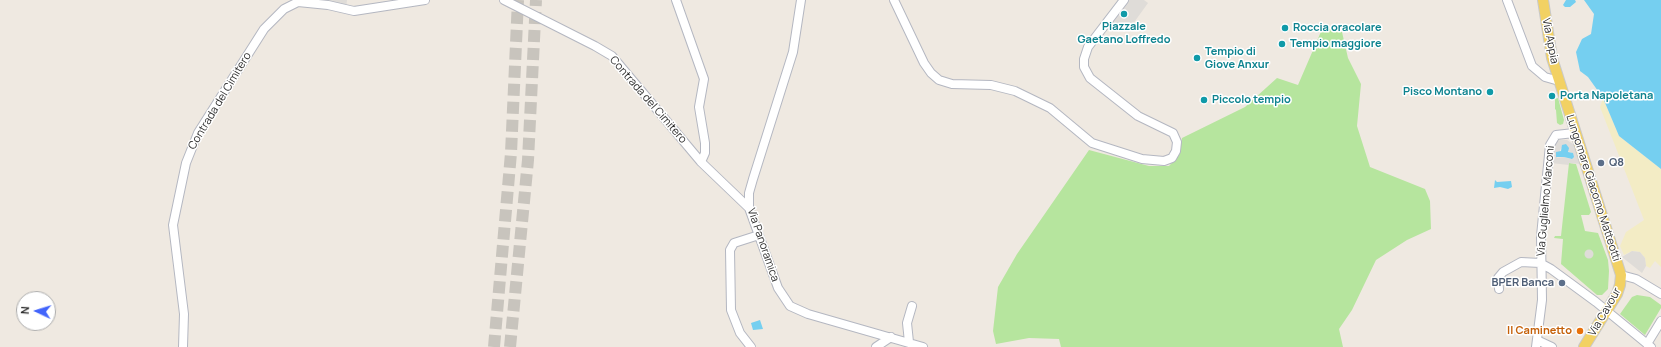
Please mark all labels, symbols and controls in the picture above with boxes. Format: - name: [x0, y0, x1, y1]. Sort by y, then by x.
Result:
- marker: Piazzale Gaetano Loffredo: [1119, 9, 1129, 19]
- street label: Via Appia: [1539, 17, 1561, 65]
- place label: Piazzale Gaetano Loffredo: [1078, 20, 1170, 46]
- place label: Roccia oracolare: [1293, 21, 1382, 35]
- marker: Roccia oracolare: [1280, 23, 1290, 33]
- place label: Tempio maggiore: [1290, 37, 1382, 51]
- marker: Tempio maggiore: [1277, 39, 1287, 49]
- place label: Tempio di Giove Anxur: [1205, 45, 1269, 71]
- street label: Contrada del Cimitero: [186, 50, 254, 152]
- marker: Tempio di Giove Anxur: [1192, 53, 1202, 63]
- street label: Contrada del Cimitero: [607, 54, 689, 146]
- place label: Pisco Montano: [1403, 85, 1482, 99]
- marker: Pisco Montano: [1485, 87, 1495, 97]
- place label: Porta Napoletana: [1560, 89, 1653, 103]
- marker: Porta Napoletana: [1547, 91, 1557, 101]
- place label: Piccolo tempio: [1212, 93, 1291, 107]
- marker: Piccolo tempio: [1199, 95, 1209, 105]
- street label: Lungomare Giacomo Matteotti: [1563, 113, 1623, 263]
- street label: Via Guglielmo Marconi: [1535, 145, 1557, 257]
- place label: Q8: [1609, 156, 1624, 170]
- marker: Q8: [1596, 158, 1606, 168]
- street label: Via Panoramica: [744, 207, 782, 283]
- place label: BPER Banca: [1491, 276, 1554, 290]
- marker: BPER Banca: [1557, 278, 1567, 288]
- street label: Via Cavour: [1586, 286, 1624, 338]
- north arrow: [16, 291, 56, 331]
- text: N: [17, 306, 32, 315]
- place label: Il Caminetto: [1507, 324, 1572, 338]
- marker: Il Caminetto: [1575, 326, 1585, 336]

